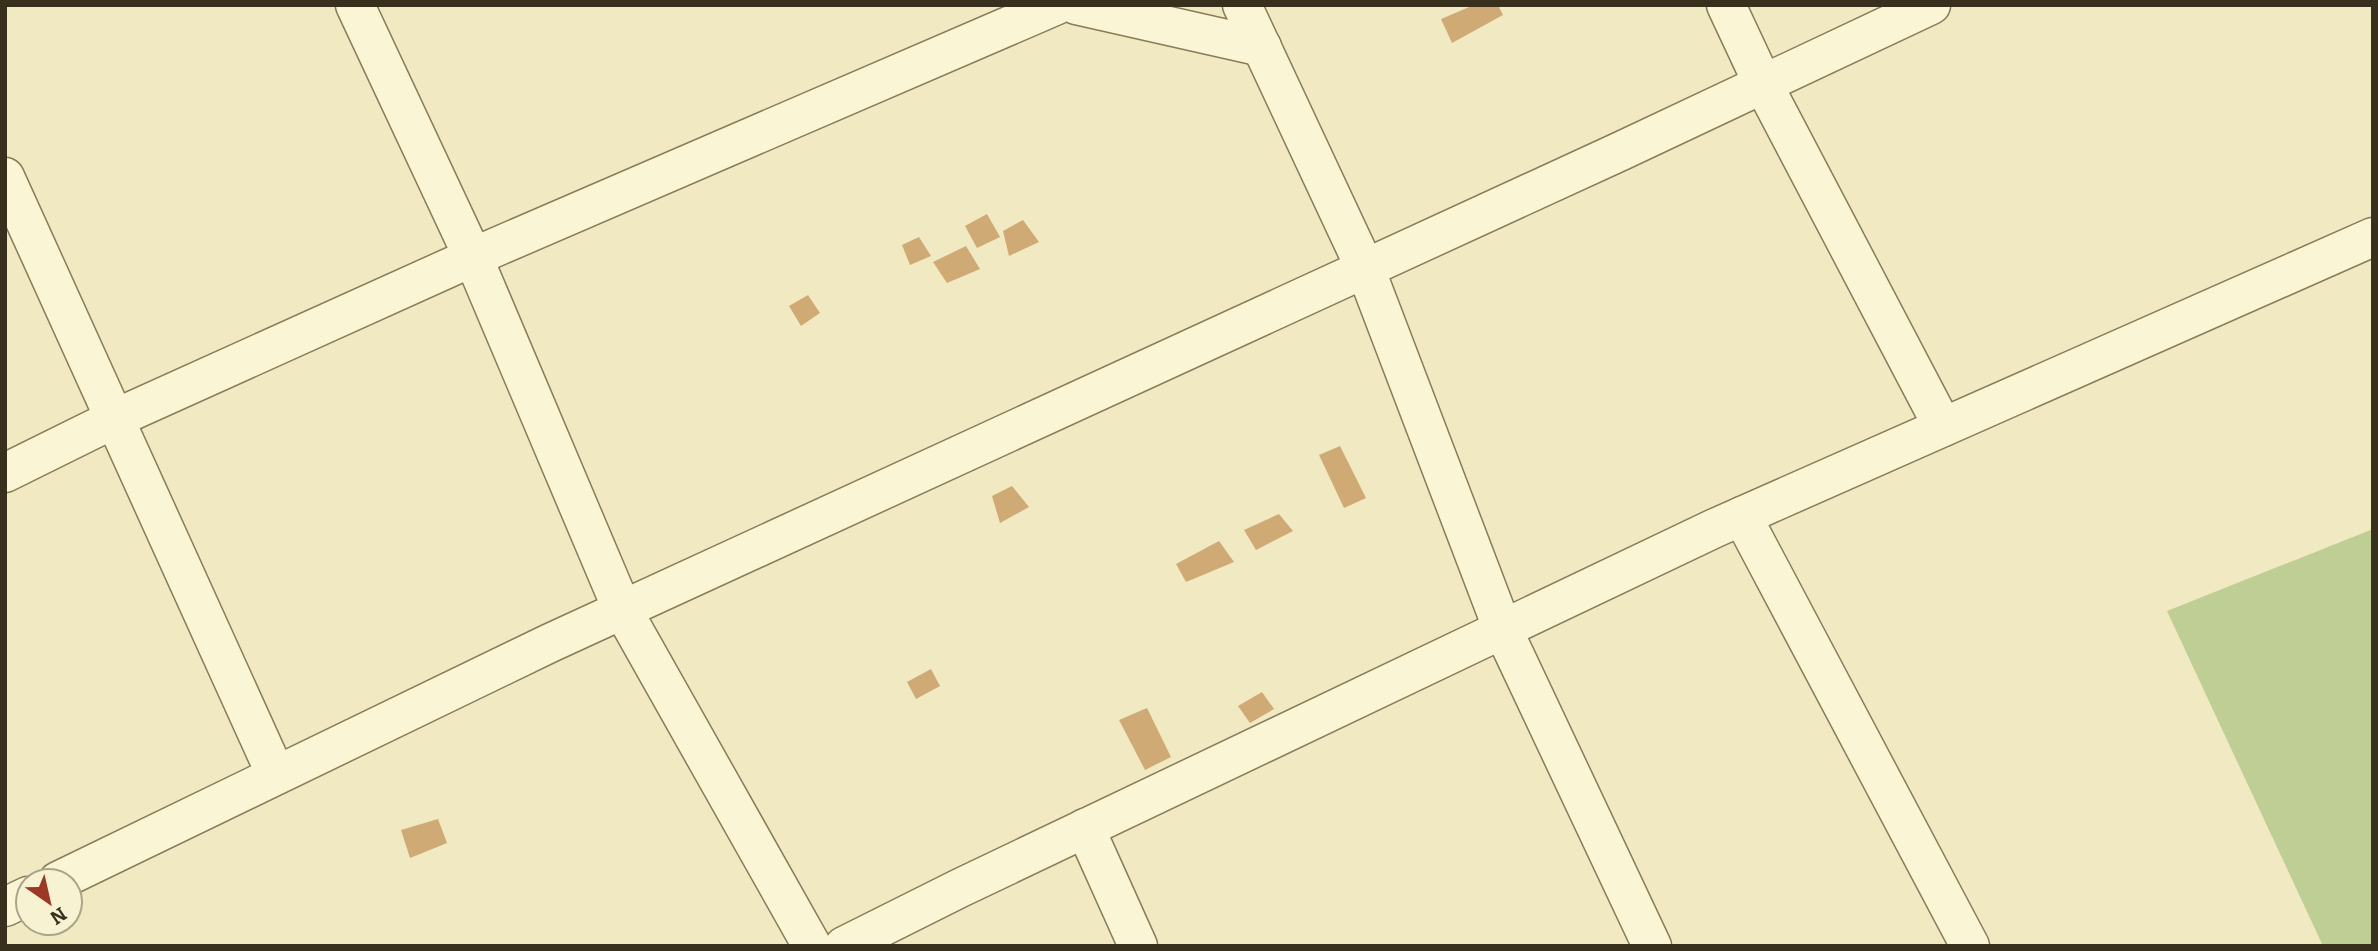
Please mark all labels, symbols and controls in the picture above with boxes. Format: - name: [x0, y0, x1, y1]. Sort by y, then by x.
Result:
- north arrow: [14, 867, 84, 937]
- text: N: [45, 902, 71, 929]

